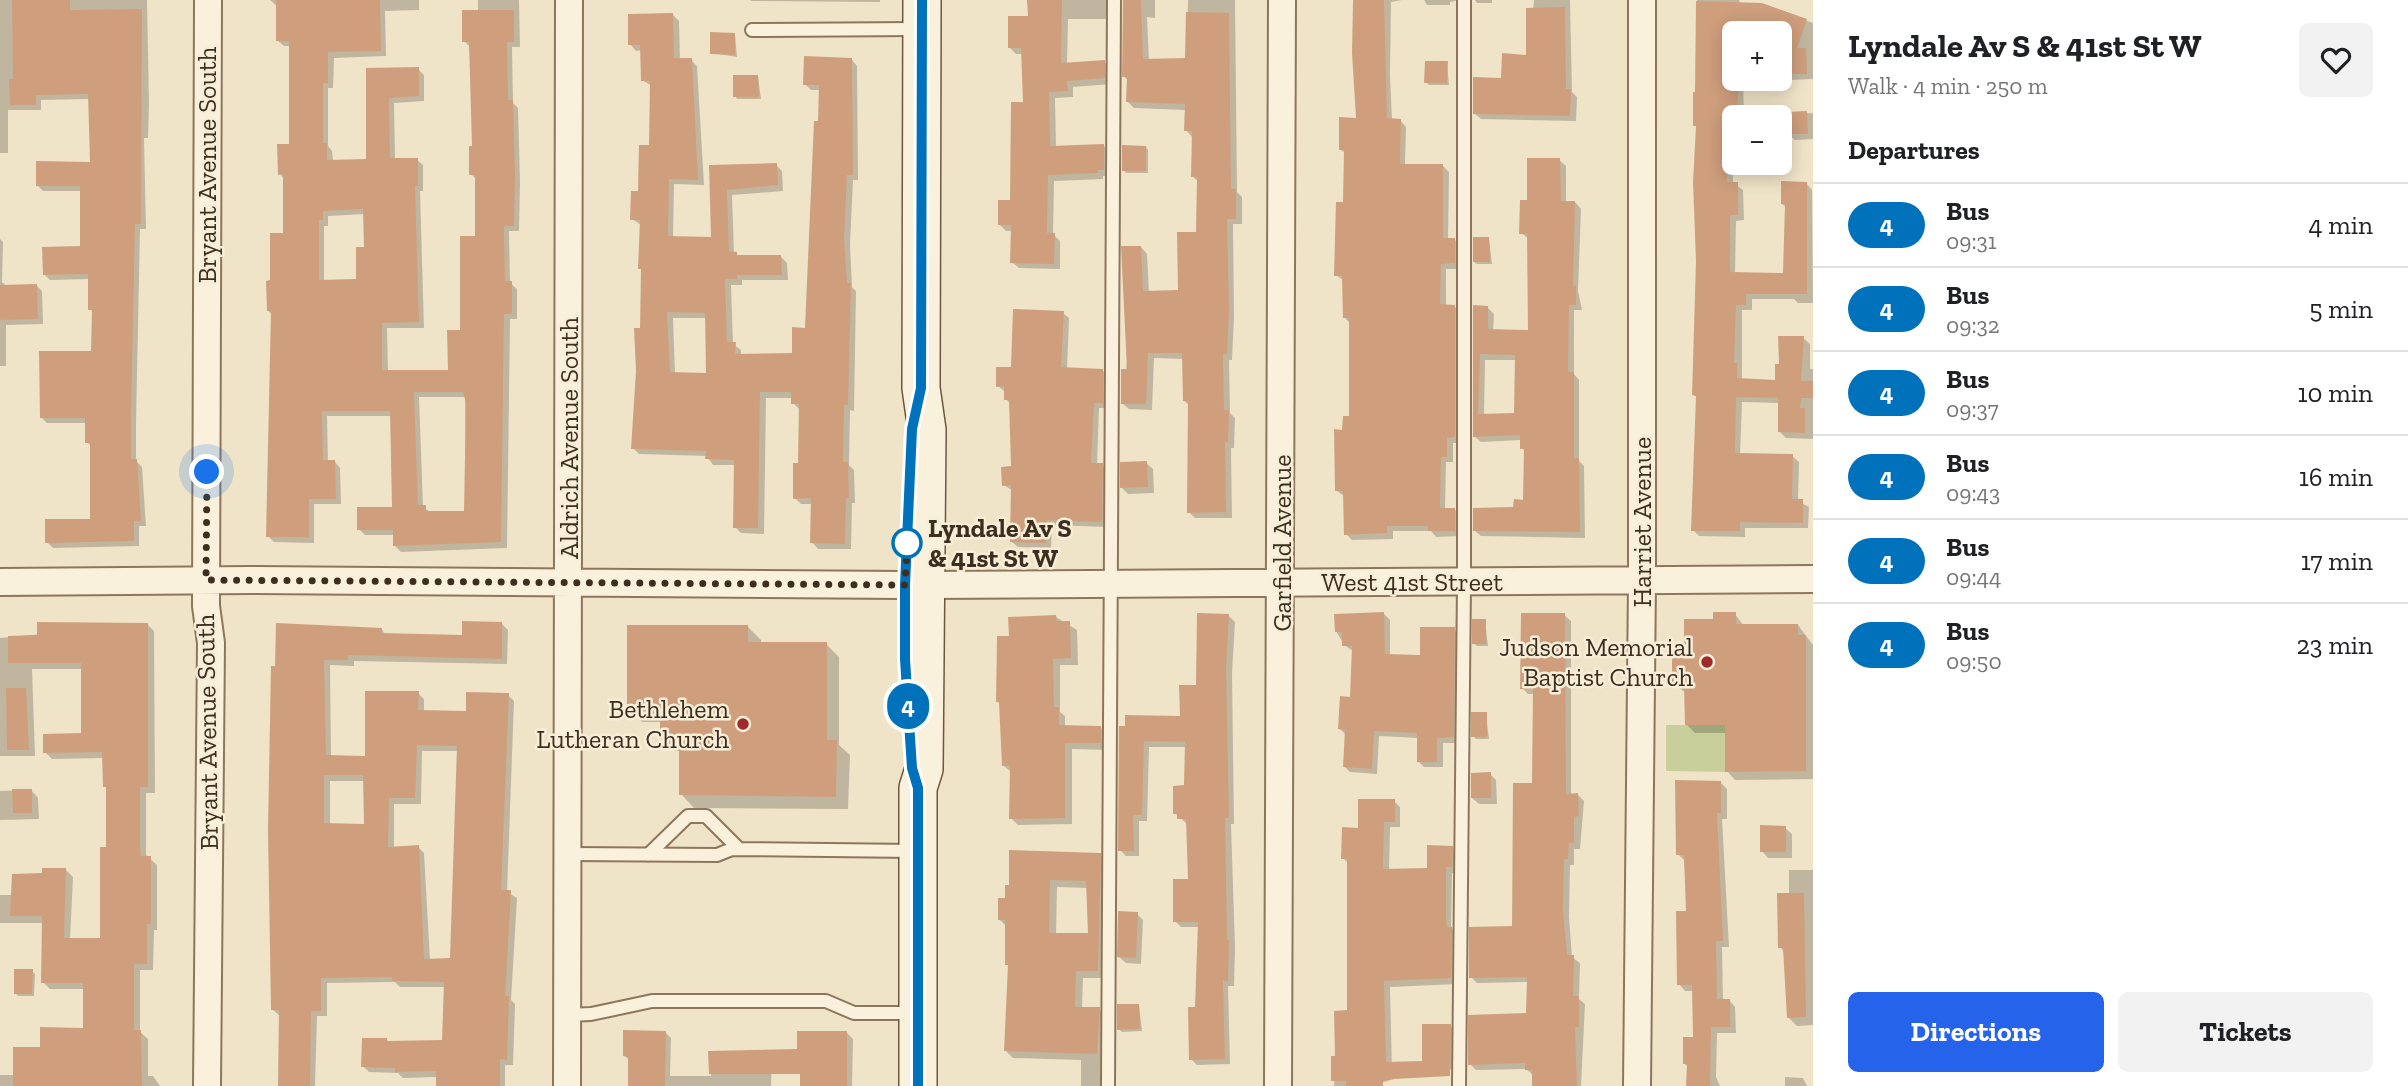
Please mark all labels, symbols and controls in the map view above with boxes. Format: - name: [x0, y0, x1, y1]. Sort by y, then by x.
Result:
- map controls: [1722, 21, 1792, 175]
- button: +: [1722, 21, 1792, 91]
- button: heart: [2299, 23, 2373, 97]
- text: Lyndale Av S & 41st St W: [1848, 26, 2202, 65]
- street label: Bryant Avenue South: [191, 46, 223, 283]
- text: Walk · 4 min · 250 m: [1848, 72, 2048, 100]
- button: −: [1722, 105, 1792, 175]
- text: Departures: [1848, 134, 1980, 166]
- text: Bus: [1946, 195, 1989, 227]
- text: 4 min: [2308, 209, 2373, 241]
- text: 4: [1880, 210, 1893, 239]
- text: 09:31: [1946, 227, 1997, 255]
- text: Bus: [1946, 279, 1989, 311]
- text: 5 min: [2309, 293, 2373, 325]
- text: 4: [1880, 294, 1893, 323]
- text: 09:32: [1946, 311, 2000, 339]
- street label: Aldrich Avenue South: [553, 317, 585, 559]
- text: Bus: [1946, 363, 1989, 395]
- text: 10 min: [2297, 377, 2373, 409]
- text: 4: [1880, 378, 1893, 407]
- text: 09:37: [1946, 395, 1999, 423]
- street label: Harriet Avenue: [1626, 437, 1658, 607]
- text: Bus: [1946, 447, 1989, 479]
- your location: [189, 454, 224, 489]
- street label: Garfield Avenue: [1266, 454, 1298, 632]
- text: 16 min: [2299, 461, 2373, 493]
- text: 4: [1880, 462, 1893, 491]
- text: 09:43: [1946, 479, 2000, 507]
- place label: Lyndale Av S & 41st St W: [928, 512, 1072, 574]
- marker: Lyndale Av S & 41st St W: [892, 528, 922, 558]
- text: Bus: [1946, 531, 1989, 563]
- text: 17 min: [2301, 545, 2373, 577]
- text: 4: [1880, 546, 1893, 575]
- text: 09:44: [1946, 563, 2001, 591]
- street label: West 41st Street: [1321, 566, 1503, 598]
- street label: Bryant Avenue South: [189, 613, 225, 850]
- text: Bus: [1946, 615, 1989, 647]
- text: 23 min: [2296, 629, 2373, 661]
- text: 4: [1880, 630, 1893, 659]
- place label: Judson Memorial Baptist Church: [1499, 631, 1693, 693]
- text: 09:50: [1946, 647, 2002, 675]
- marker: Judson Memorial Baptist Church: [1699, 654, 1715, 670]
- line badge: 4: [885, 683, 931, 729]
- text: 4: [901, 691, 915, 720]
- place label: Bethlehem Lutheran Church: [536, 693, 730, 755]
- marker: Bethlehem Lutheran Church: [735, 716, 751, 732]
- button: Directions: [1848, 992, 2104, 1072]
- button: Tickets: [2118, 992, 2373, 1072]

